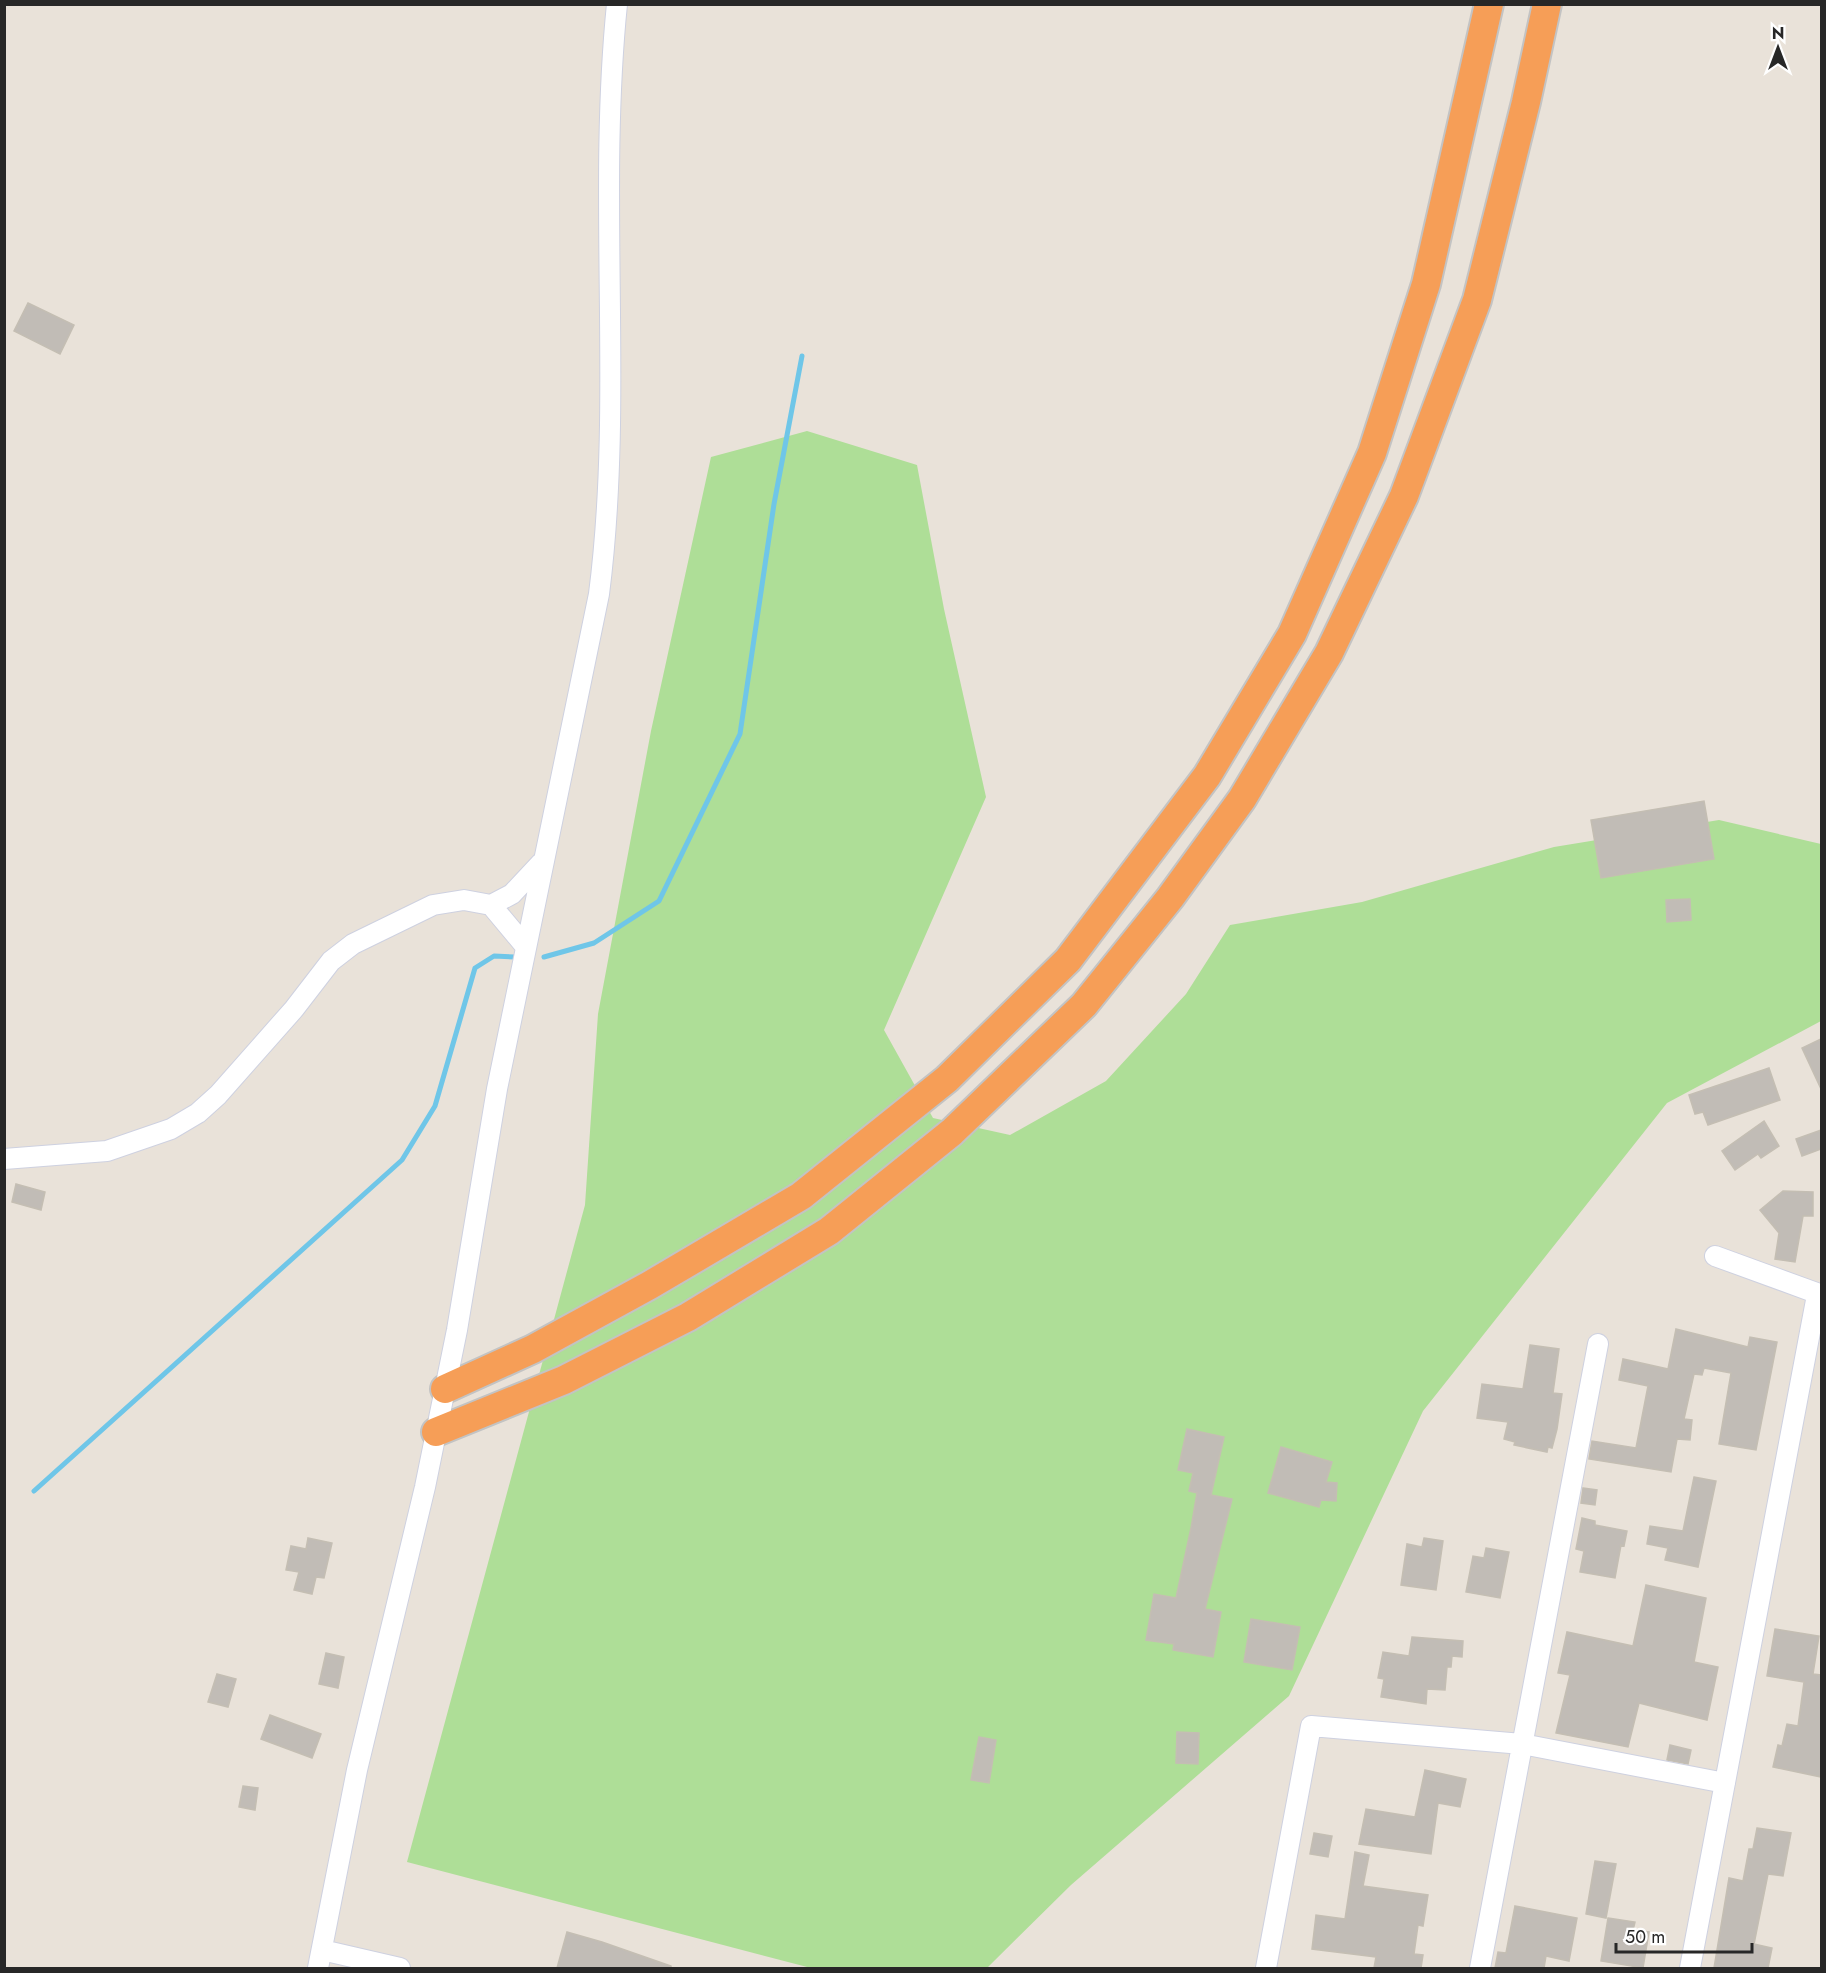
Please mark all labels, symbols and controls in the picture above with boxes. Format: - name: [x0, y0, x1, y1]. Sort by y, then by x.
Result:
- north arrow: [1748, 18, 1808, 78]
- text: N: [1772, 22, 1784, 45]
- scale bar: [1616, 1916, 1752, 1954]
- text: 50 m: [1625, 1924, 1665, 1950]

